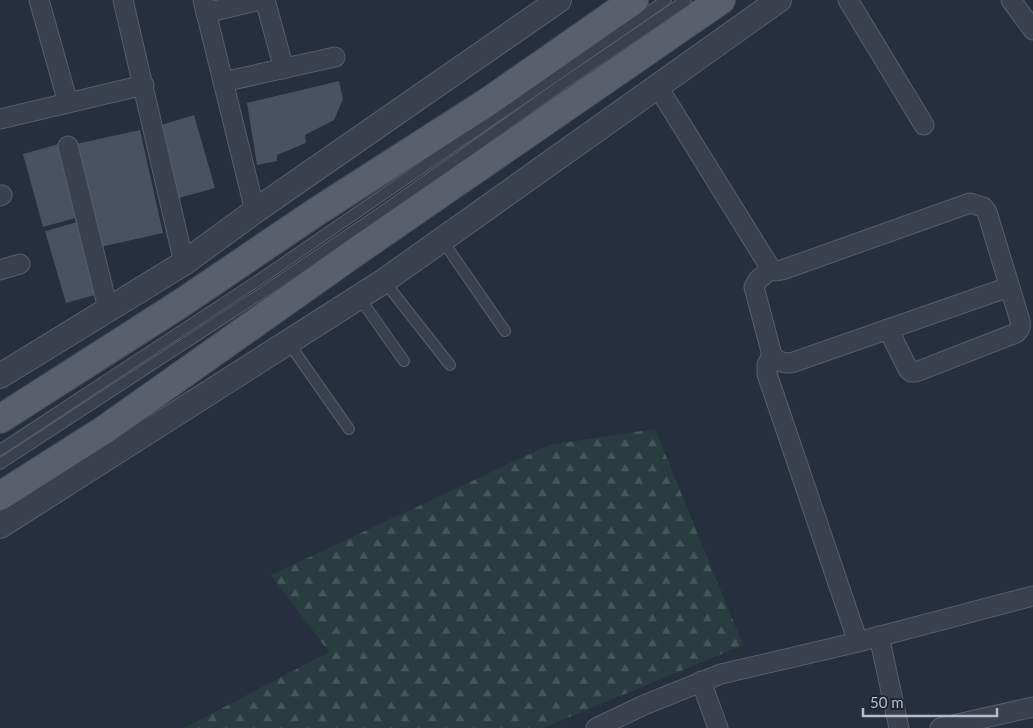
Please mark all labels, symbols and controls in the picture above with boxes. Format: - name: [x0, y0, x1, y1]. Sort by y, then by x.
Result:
- scale bar: [863, 686, 997, 718]
- text: 50 m: [870, 693, 904, 711]

